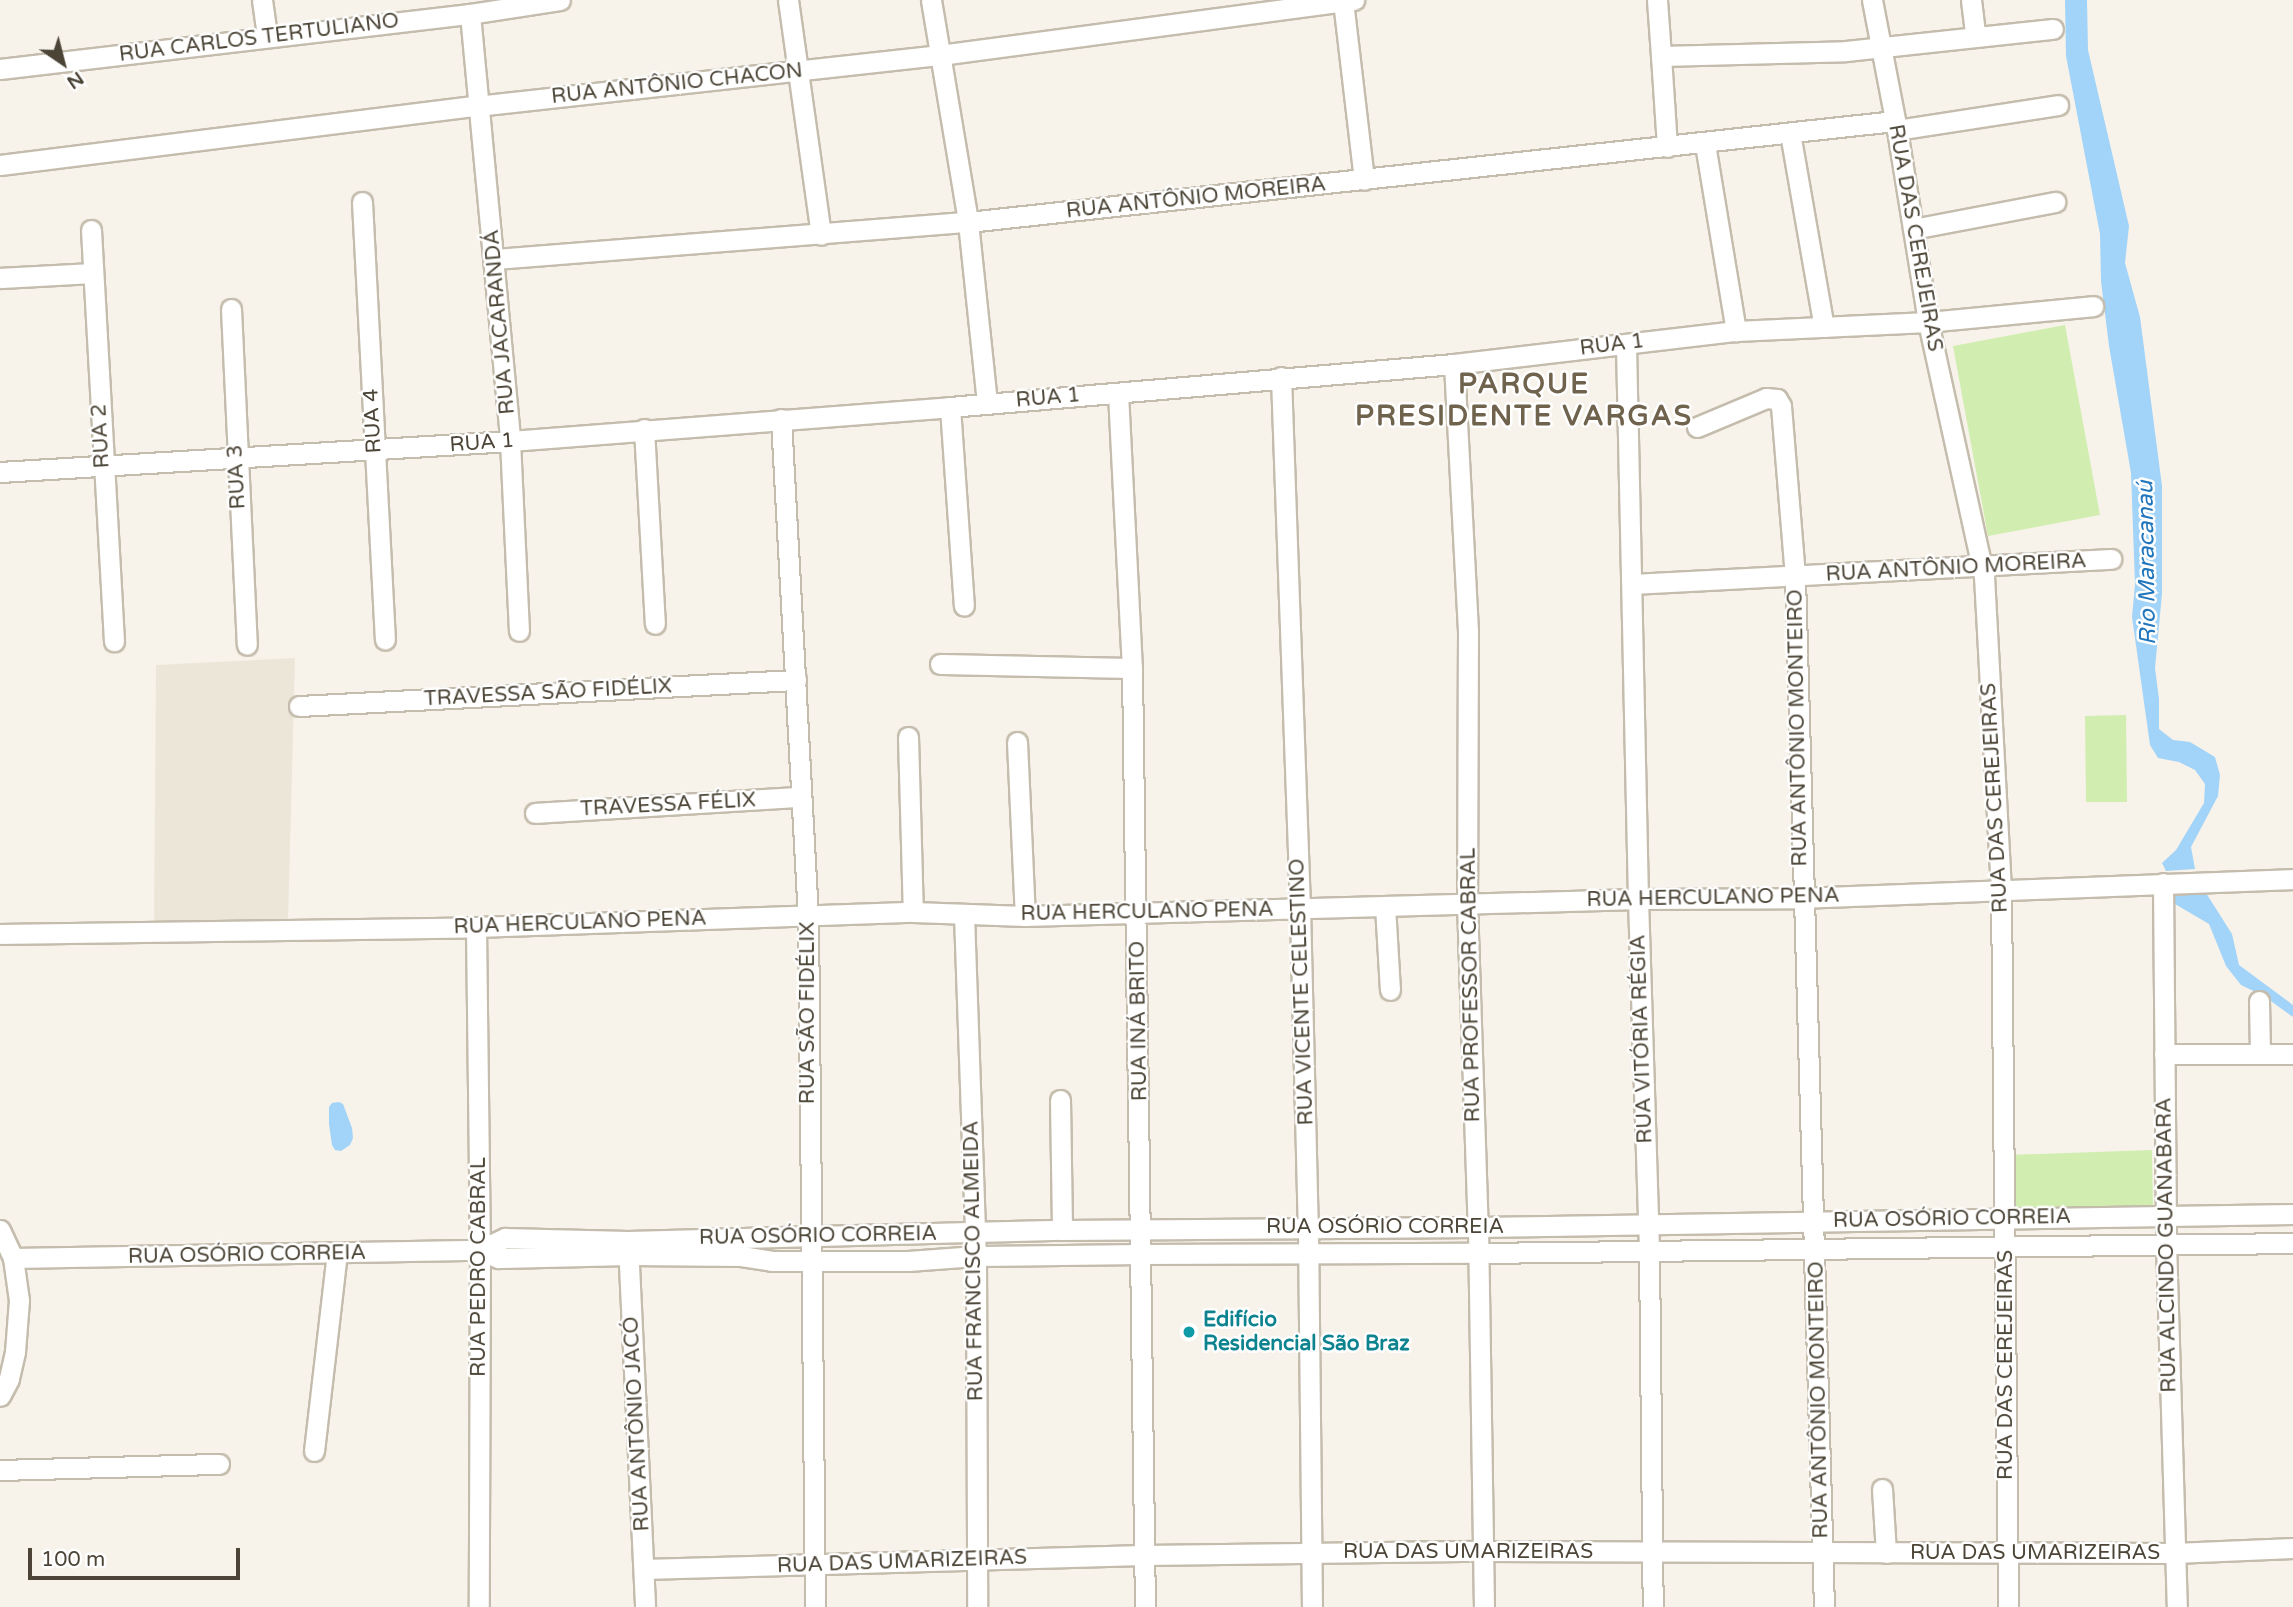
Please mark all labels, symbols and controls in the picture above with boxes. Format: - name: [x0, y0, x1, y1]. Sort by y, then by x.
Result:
- street label: RUA CARLOS TERTULIANO: [118, 8, 400, 68]
- north arrow: [28, 28, 98, 98]
- street label: RUA ANTÔNIO CHACON: [550, 58, 804, 110]
- text: N: [62, 67, 88, 94]
- street label: RUA DAS CEREJEIRAS: [1883, 122, 1947, 354]
- street label: RUA ANTÔNIO MOREIRA: [1065, 172, 1327, 224]
- street label: RUA JACARANDÁ: [479, 228, 521, 416]
- street label: RUA 1: [1578, 329, 1646, 361]
- district label: PARQUE PRESIDENTE VARGAS: [1357, 367, 1691, 433]
- street label: RUA 1: [1015, 383, 1081, 413]
- street label: RUA 4: [359, 388, 387, 454]
- street label: RUA 2: [87, 403, 115, 469]
- street label: RUA 1: [449, 428, 515, 458]
- street label: RUA 3: [223, 444, 251, 510]
- water label: Rio Maracanaú: [2132, 480, 2162, 646]
- street label: RUA ANTÔNIO MOREIRA: [1825, 549, 2087, 587]
- street label: RUA ANTÔNIO MONTEIRO: [1783, 589, 1813, 867]
- street label: TRAVESSA SÃO FIDÉLIX: [423, 674, 673, 712]
- street label: RUA DAS CEREJEIRAS: [1976, 682, 2014, 914]
- street label: TRAVESSA FÉLIX: [580, 788, 756, 822]
- street label: RUA PROFESSOR CABRAL: [1456, 847, 1486, 1123]
- street label: RUA VICENTE CELESTINO: [1285, 858, 1319, 1126]
- street label: RUA HERCULANO PENA: [1586, 883, 1840, 913]
- street label: RUA HERCULANO PENA: [1020, 897, 1274, 927]
- street label: RUA HERCULANO PENA: [453, 906, 707, 940]
- street label: RUA SÃO FIDÉLIX: [795, 922, 821, 1104]
- street label: RUA VITÓRIA RÉGIA: [1626, 934, 1658, 1144]
- street label: RUA INÁ BRITO: [1125, 941, 1153, 1101]
- street label: RUA ALCINDO GUANABARA: [2152, 1097, 2182, 1393]
- street label: RUA FRANCISCO ALMEIDA: [959, 1121, 989, 1401]
- street label: RUA PEDRO CABRAL: [466, 1157, 492, 1377]
- street label: RUA OSÓRIO CORREIA: [1833, 1204, 2071, 1234]
- street label: RUA OSÓRIO CORREIA: [1266, 1214, 1504, 1240]
- street label: RUA OSÓRIO CORREIA: [699, 1221, 937, 1251]
- street label: RUA OSÓRIO CORREIA: [128, 1240, 366, 1270]
- street label: RUA DAS CEREJEIRAS: [1993, 1250, 2019, 1480]
- street label: RUA ANTÔNIO MONTEIRO: [1804, 1261, 1834, 1539]
- place label: Edifício Residencial São Braz: [1203, 1307, 1410, 1357]
- street label: RUA ANTÔNIO JACÓ: [619, 1316, 655, 1532]
- marker: Edifício Residencial São Braz: [1181, 1324, 1197, 1340]
- scale bar: [32, 1534, 243, 1578]
- street label: RUA DAS UMARIZEIRAS: [1343, 1539, 1593, 1565]
- street label: RUA DAS UMARIZEIRAS: [1910, 1540, 2160, 1566]
- street label: RUA DAS UMARIZEIRAS: [777, 1545, 1027, 1579]
- text: 100 m: [41, 1547, 105, 1572]

